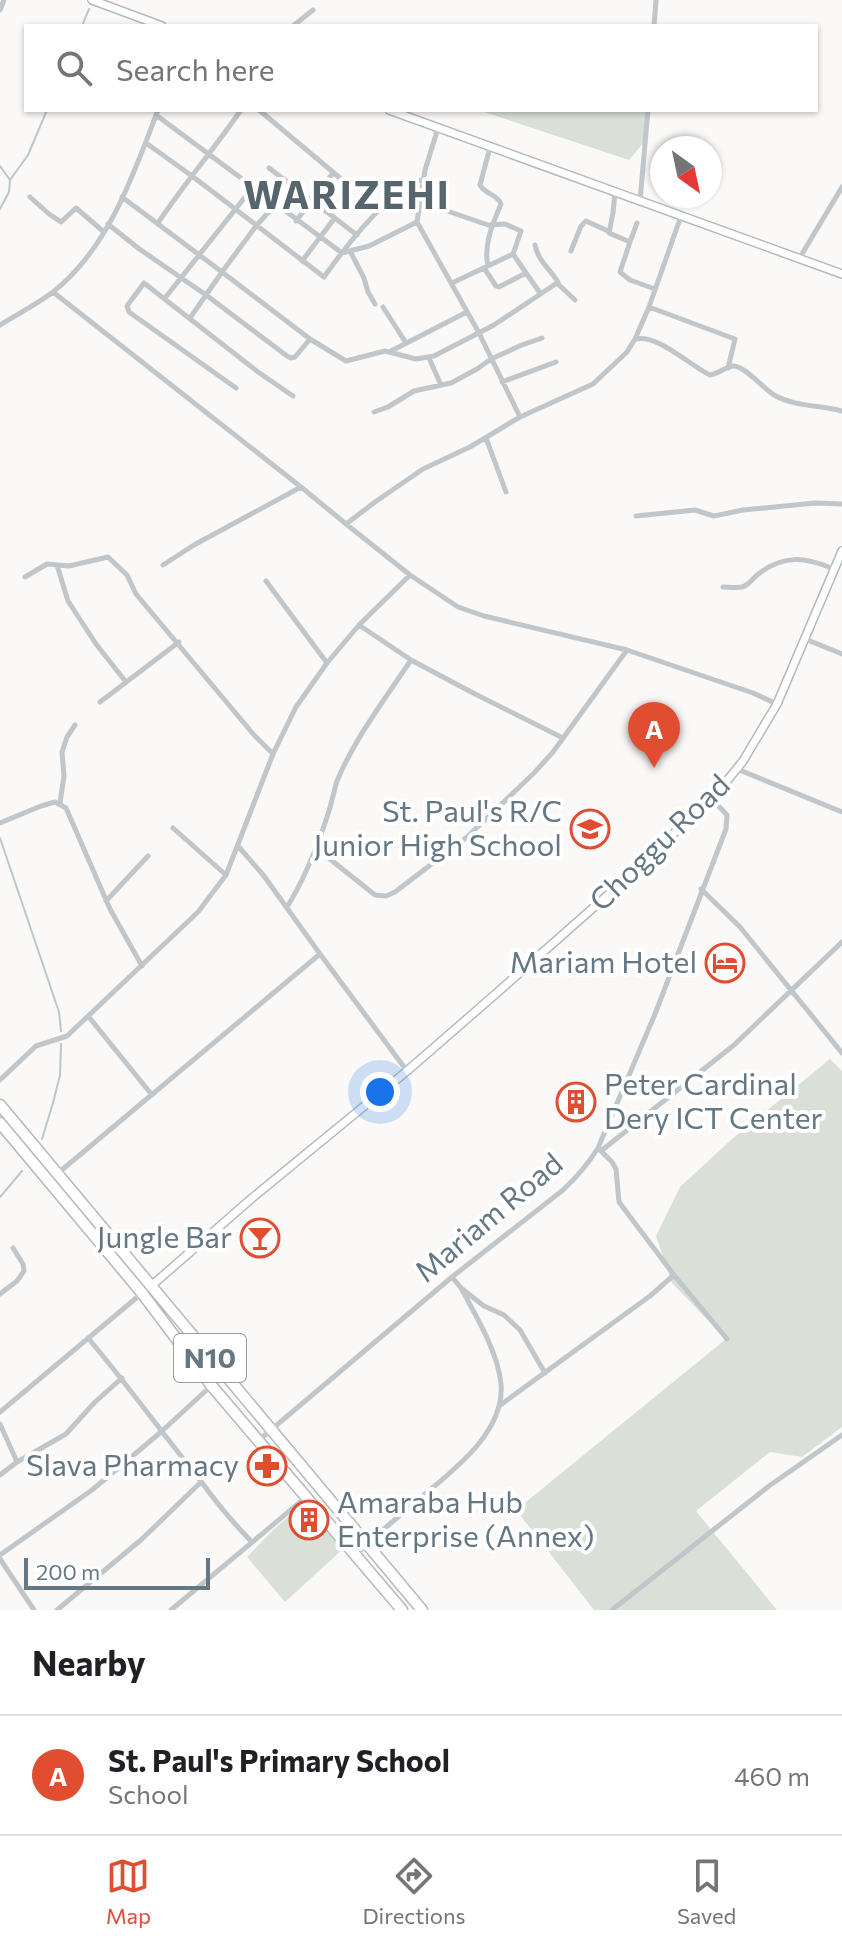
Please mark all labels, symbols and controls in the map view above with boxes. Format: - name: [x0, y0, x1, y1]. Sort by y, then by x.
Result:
- search box: [24, 24, 818, 112]
- icon: search: [52, 46, 96, 90]
- text: Search here: [116, 50, 275, 87]
- north arrow: [650, 136, 722, 208]
- district label: WARIZEHI: [243, 170, 451, 217]
- pin: A: [628, 702, 680, 768]
- street label: Choggu Road: [580, 765, 736, 917]
- place label: St. Paul's R/C Junior High School: [313, 791, 562, 862]
- school or university icon: St. Paul's R/C Junior High School: [569, 808, 611, 850]
- place label: Mariam Hotel: [510, 942, 697, 979]
- hotel icon: Mariam Hotel: [704, 942, 746, 984]
- place label: Peter Cardinal Dery ICT Center: [604, 1064, 823, 1135]
- your location: [360, 1072, 400, 1112]
- building icon: Peter Cardinal Dery ICT Center: [555, 1081, 597, 1123]
- street label: Mariam Road: [406, 1144, 569, 1289]
- place label: Jungle Bar: [97, 1217, 232, 1254]
- bar icon: Jungle Bar: [239, 1217, 281, 1259]
- road number: N10: [174, 1334, 246, 1382]
- place label: Slava Pharmacy: [26, 1445, 239, 1482]
- pharmacy icon: Slava Pharmacy: [246, 1445, 288, 1487]
- place label: Amaraba Hub Enterprise (Annex): [337, 1482, 595, 1553]
- building icon: Amaraba Hub Enterprise (Annex): [288, 1499, 330, 1541]
- scale bar: [24, 1554, 210, 1590]
- text: 200 m: [36, 1558, 100, 1585]
- text: Nearby: [32, 1641, 146, 1683]
- text: St. Paul's Primary School: [108, 1741, 450, 1778]
- text: A: [49, 1760, 67, 1791]
- text: 460 m: [734, 1760, 810, 1791]
- text: School: [108, 1778, 189, 1809]
- tab: Map: [106, 1854, 151, 1929]
- tab: Directions: [362, 1854, 466, 1929]
- tab: Saved: [677, 1854, 736, 1929]

